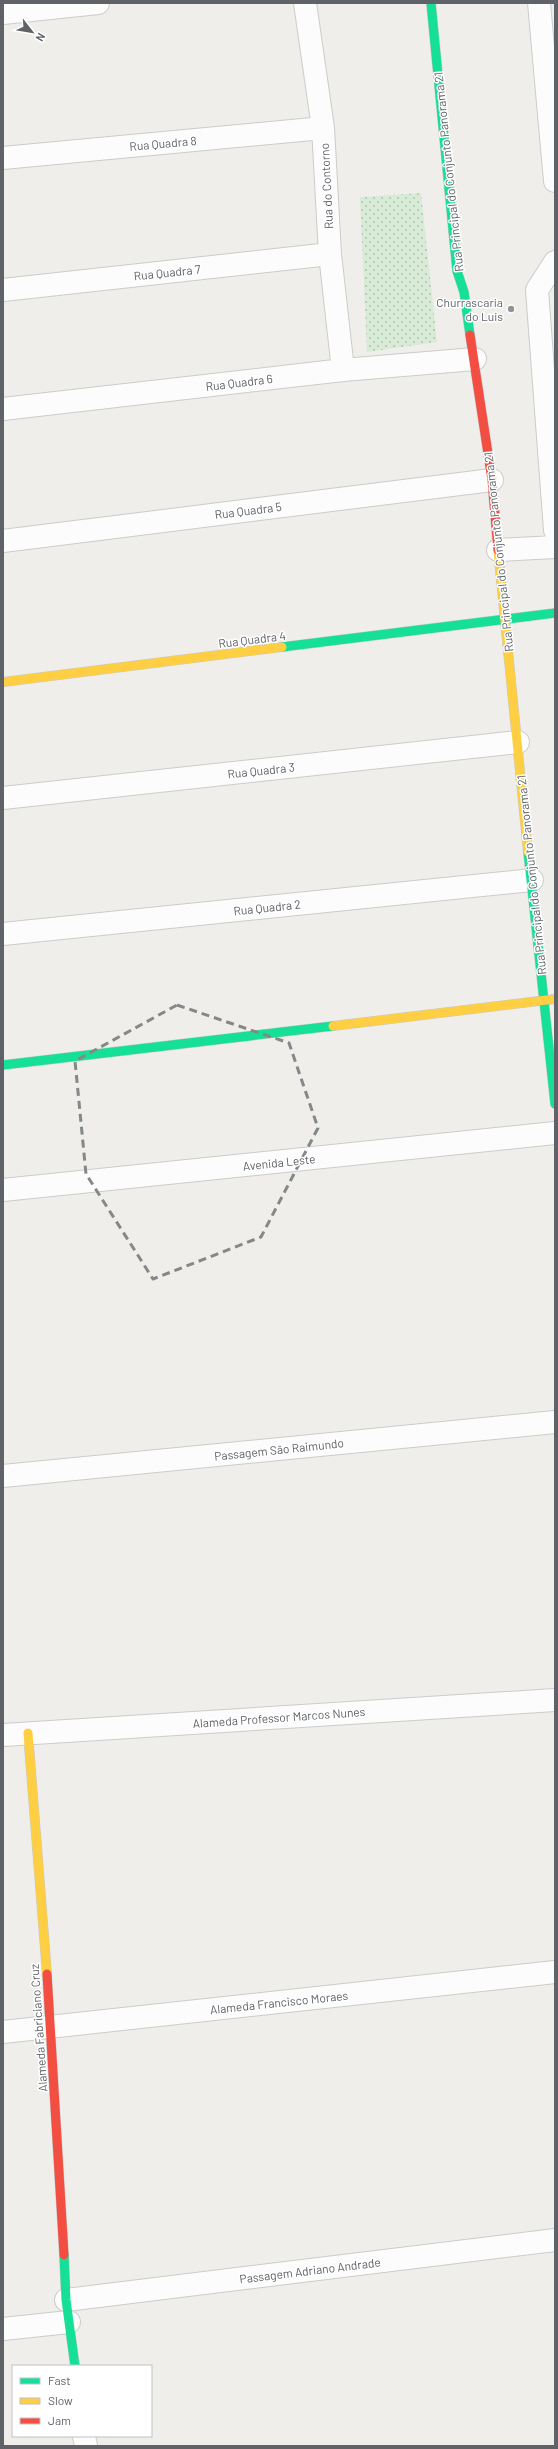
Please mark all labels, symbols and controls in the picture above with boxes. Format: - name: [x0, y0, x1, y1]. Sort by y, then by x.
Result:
- north arrow: [12, 12, 52, 52]
- text: N: [34, 31, 48, 44]
- street label: Rua Principal do Conjunto Panorama 21: [431, 71, 465, 273]
- street label: Rua Quadra 8: [129, 133, 197, 153]
- street label: Rua do Contorno: [317, 143, 335, 229]
- street label: Rua Quadra 7: [133, 262, 201, 282]
- place label: Churrascaria do Luis: [436, 295, 503, 323]
- marker: Churrascaria do Luis: [506, 304, 516, 314]
- street label: Rua Quadra 6: [205, 371, 273, 393]
- street label: Rua Principal do Conjunto Panorama 21: [481, 451, 515, 653]
- street label: Rua Quadra 5: [214, 499, 282, 521]
- street label: Rua Quadra 4: [217, 628, 287, 650]
- street label: Rua Quadra 3: [227, 760, 295, 780]
- street label: Rua Principal do Conjunto Panorama 21: [514, 774, 548, 976]
- street label: Rua Quadra 2: [233, 897, 301, 917]
- street label: Avenida Leste: [242, 1151, 316, 1173]
- street label: Passagem São Raimundo: [214, 1435, 344, 1463]
- street label: Alameda Professor Marcos Nunes: [192, 1704, 366, 1730]
- street label: Alameda Fabriciano Cruz: [27, 1964, 49, 2092]
- street label: Alameda Francisco Moraes: [209, 1988, 349, 2016]
- street label: Passagem Adriano Andrade: [239, 2254, 381, 2286]
- legend: [12, 2365, 152, 2437]
- text: Fast: [48, 2373, 71, 2387]
- text: Slow: [48, 2393, 73, 2407]
- text: Jam: [48, 2413, 71, 2427]

